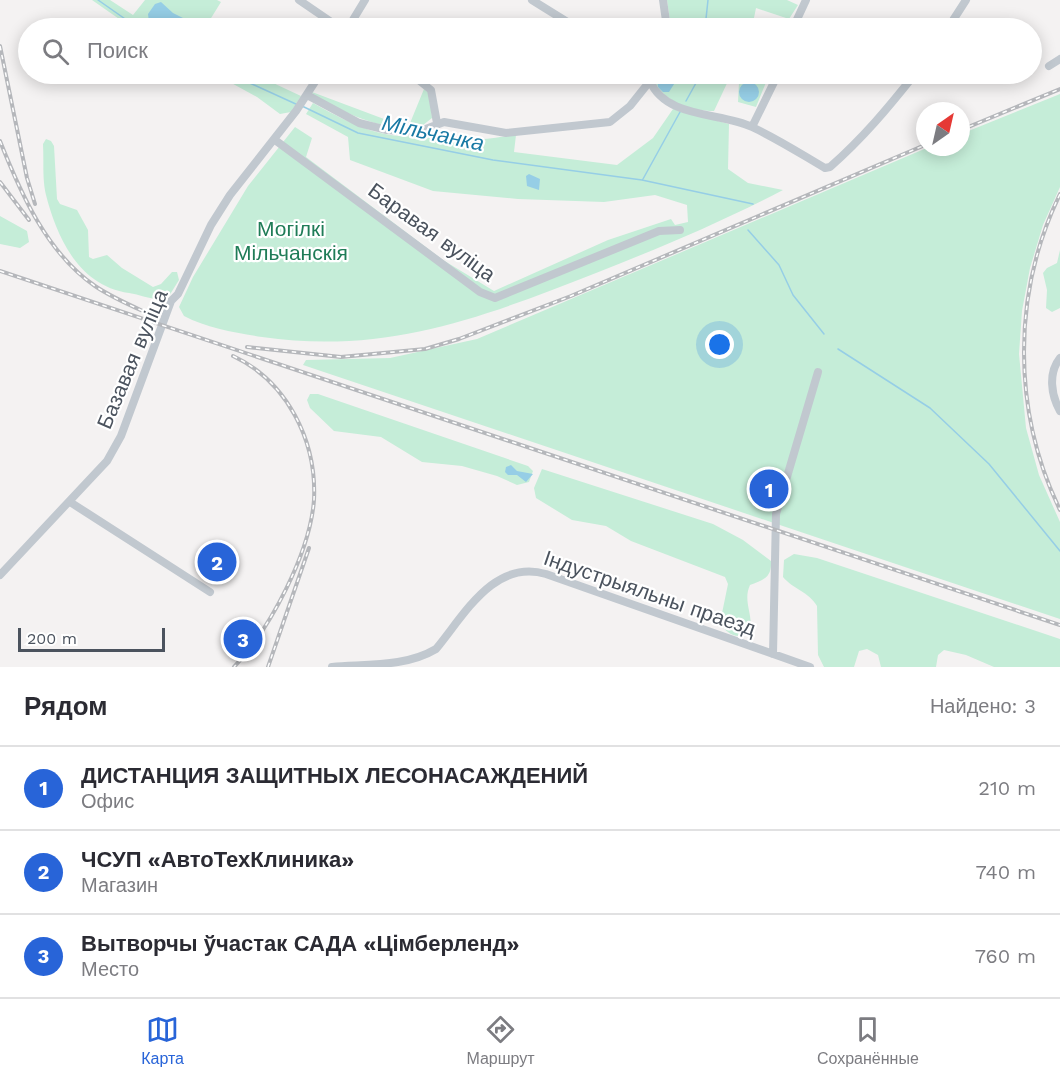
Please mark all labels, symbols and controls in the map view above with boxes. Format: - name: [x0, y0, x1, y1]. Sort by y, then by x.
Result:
- search box: [18, 18, 1042, 84]
- icon: search: [39, 35, 72, 68]
- text: Поиск: [87, 38, 148, 63]
- north arrow: [916, 102, 970, 156]
- water label: Мільчанка: [380, 110, 486, 156]
- street label: Баравая вуліца: [363, 177, 501, 287]
- park label: Могілкі Мільчанскія: [234, 216, 348, 265]
- street label: Базавая вуліца: [91, 285, 173, 432]
- your location: [705, 330, 734, 359]
- pin: 1: [750, 466, 788, 512]
- pin: 2: [198, 540, 236, 584]
- street label: Індустрыяльны праезд: [541, 545, 759, 641]
- pin: 3: [224, 616, 262, 662]
- scale bar: [18, 625, 165, 652]
- text: 200 m: [27, 629, 77, 648]
- text: Рядом: [24, 691, 107, 721]
- text: Найдено: 3: [930, 694, 1036, 718]
- text: ДИСТАНЦИЯ ЗАЩИТНЫХ ЛЕСОНАСАЖДЕНИЙ: [81, 763, 588, 788]
- text: 1: [39, 776, 48, 800]
- text: 210 m: [978, 776, 1036, 800]
- text: Офис: [81, 789, 134, 813]
- text: ЧСУП «АвтоТехКлиника»: [81, 847, 354, 872]
- text: 2: [38, 860, 49, 884]
- text: 740 m: [976, 860, 1036, 884]
- text: Магазин: [81, 873, 158, 897]
- text: Вытворчы ўчастак САДА «Цімберленд»: [81, 931, 519, 956]
- text: 3: [38, 944, 49, 968]
- text: 760 m: [975, 944, 1036, 968]
- text: Место: [81, 957, 139, 981]
- tab: Карта: [141, 1013, 184, 1068]
- tab: Маршрут: [466, 1013, 535, 1068]
- tab: Сохранённые: [817, 1013, 919, 1068]

